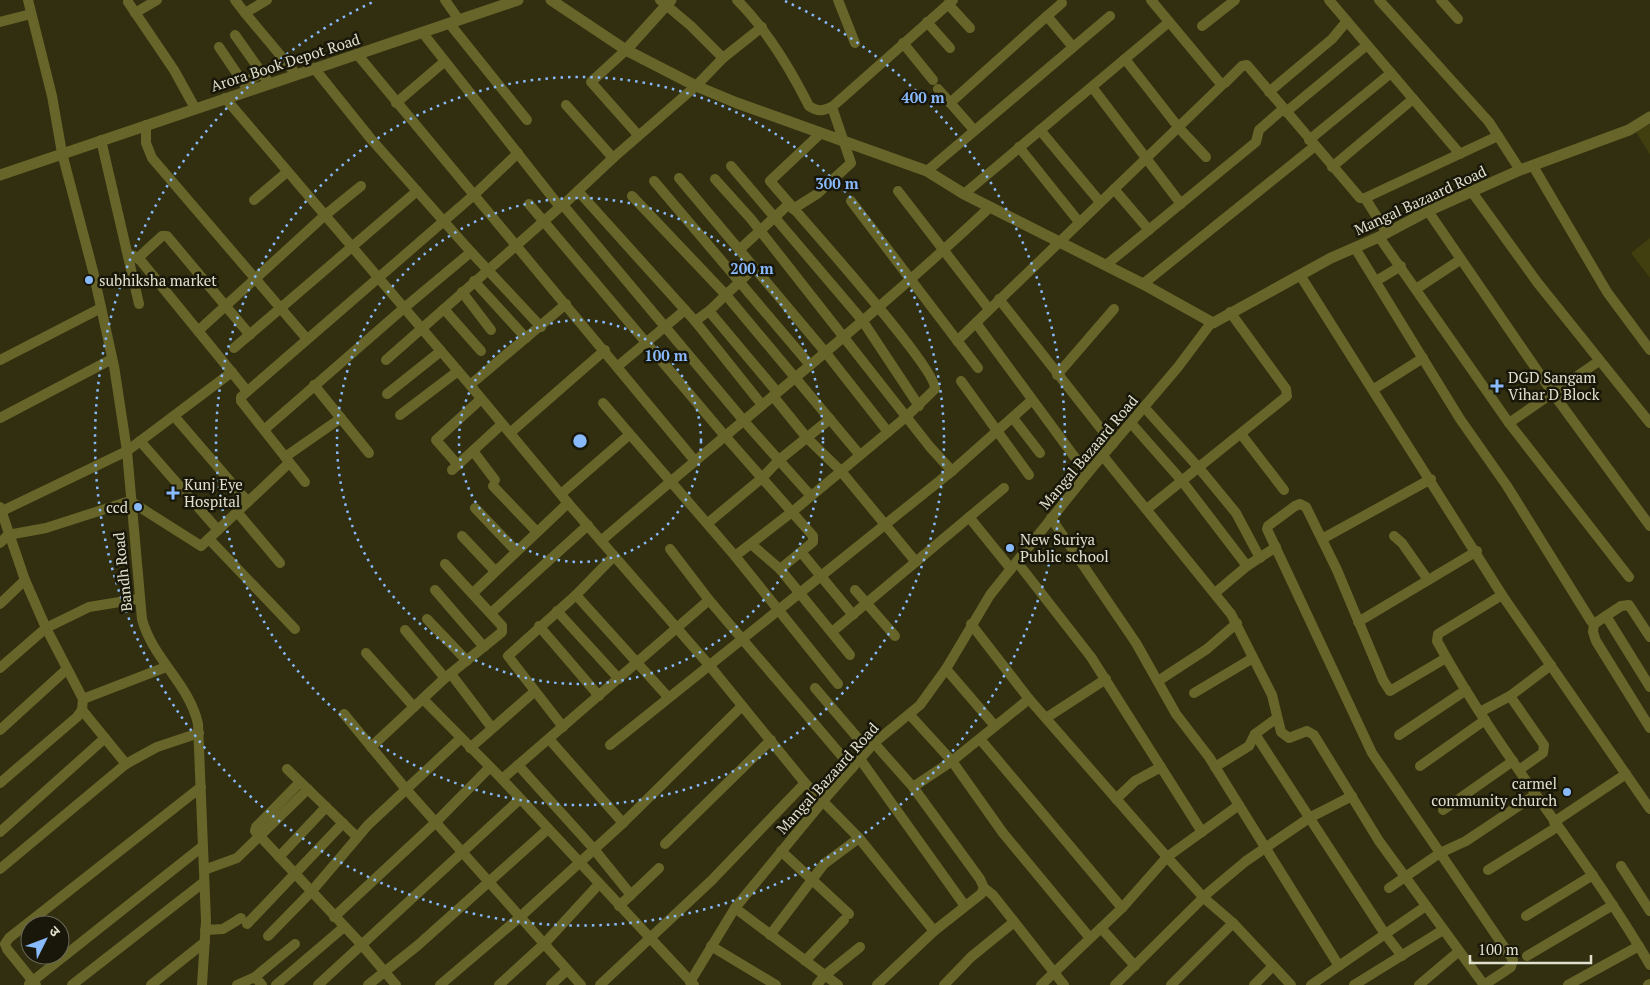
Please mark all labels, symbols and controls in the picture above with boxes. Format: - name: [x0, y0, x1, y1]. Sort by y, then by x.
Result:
- street label: Arora Book Depot Road: [208, 28, 362, 96]
- text: 400 m: [901, 87, 945, 107]
- street label: Mangal Bazaard Road: [1351, 161, 1489, 239]
- text: 300 m: [815, 173, 859, 193]
- text: 200 m: [730, 258, 774, 278]
- place label: subhiksha market: [99, 270, 217, 290]
- marker: subhiksha market: [83, 274, 95, 286]
- text: 100 m: [644, 345, 688, 365]
- place label: DGD Sangam Vihar D Block: [1508, 367, 1600, 404]
- marker: DGD Sangam Vihar D Block: [1490, 379, 1504, 393]
- street label: Mangal Bazaard Road: [1034, 391, 1142, 513]
- centre of rings: [571, 432, 589, 450]
- place label: Kunj Eye Hospital: [184, 474, 243, 511]
- marker: Kunj Eye Hospital: [166, 486, 180, 500]
- place label: ccd: [106, 497, 128, 517]
- marker: ccd: [132, 501, 144, 513]
- place label: New Suriya Public school: [1020, 529, 1109, 566]
- street label: Bandh Road: [108, 531, 136, 613]
- marker: New Suriya Public school: [1004, 542, 1016, 554]
- street label: Mangal Bazaard Road: [772, 718, 882, 838]
- place label: carmel community church: [1431, 773, 1557, 810]
- marker: carmel community church: [1561, 786, 1573, 798]
- north arrow: [20, 915, 70, 965]
- text: उ: [45, 922, 65, 941]
- scale bar: [1470, 932, 1591, 964]
- text: 100 m: [1478, 939, 1519, 959]

